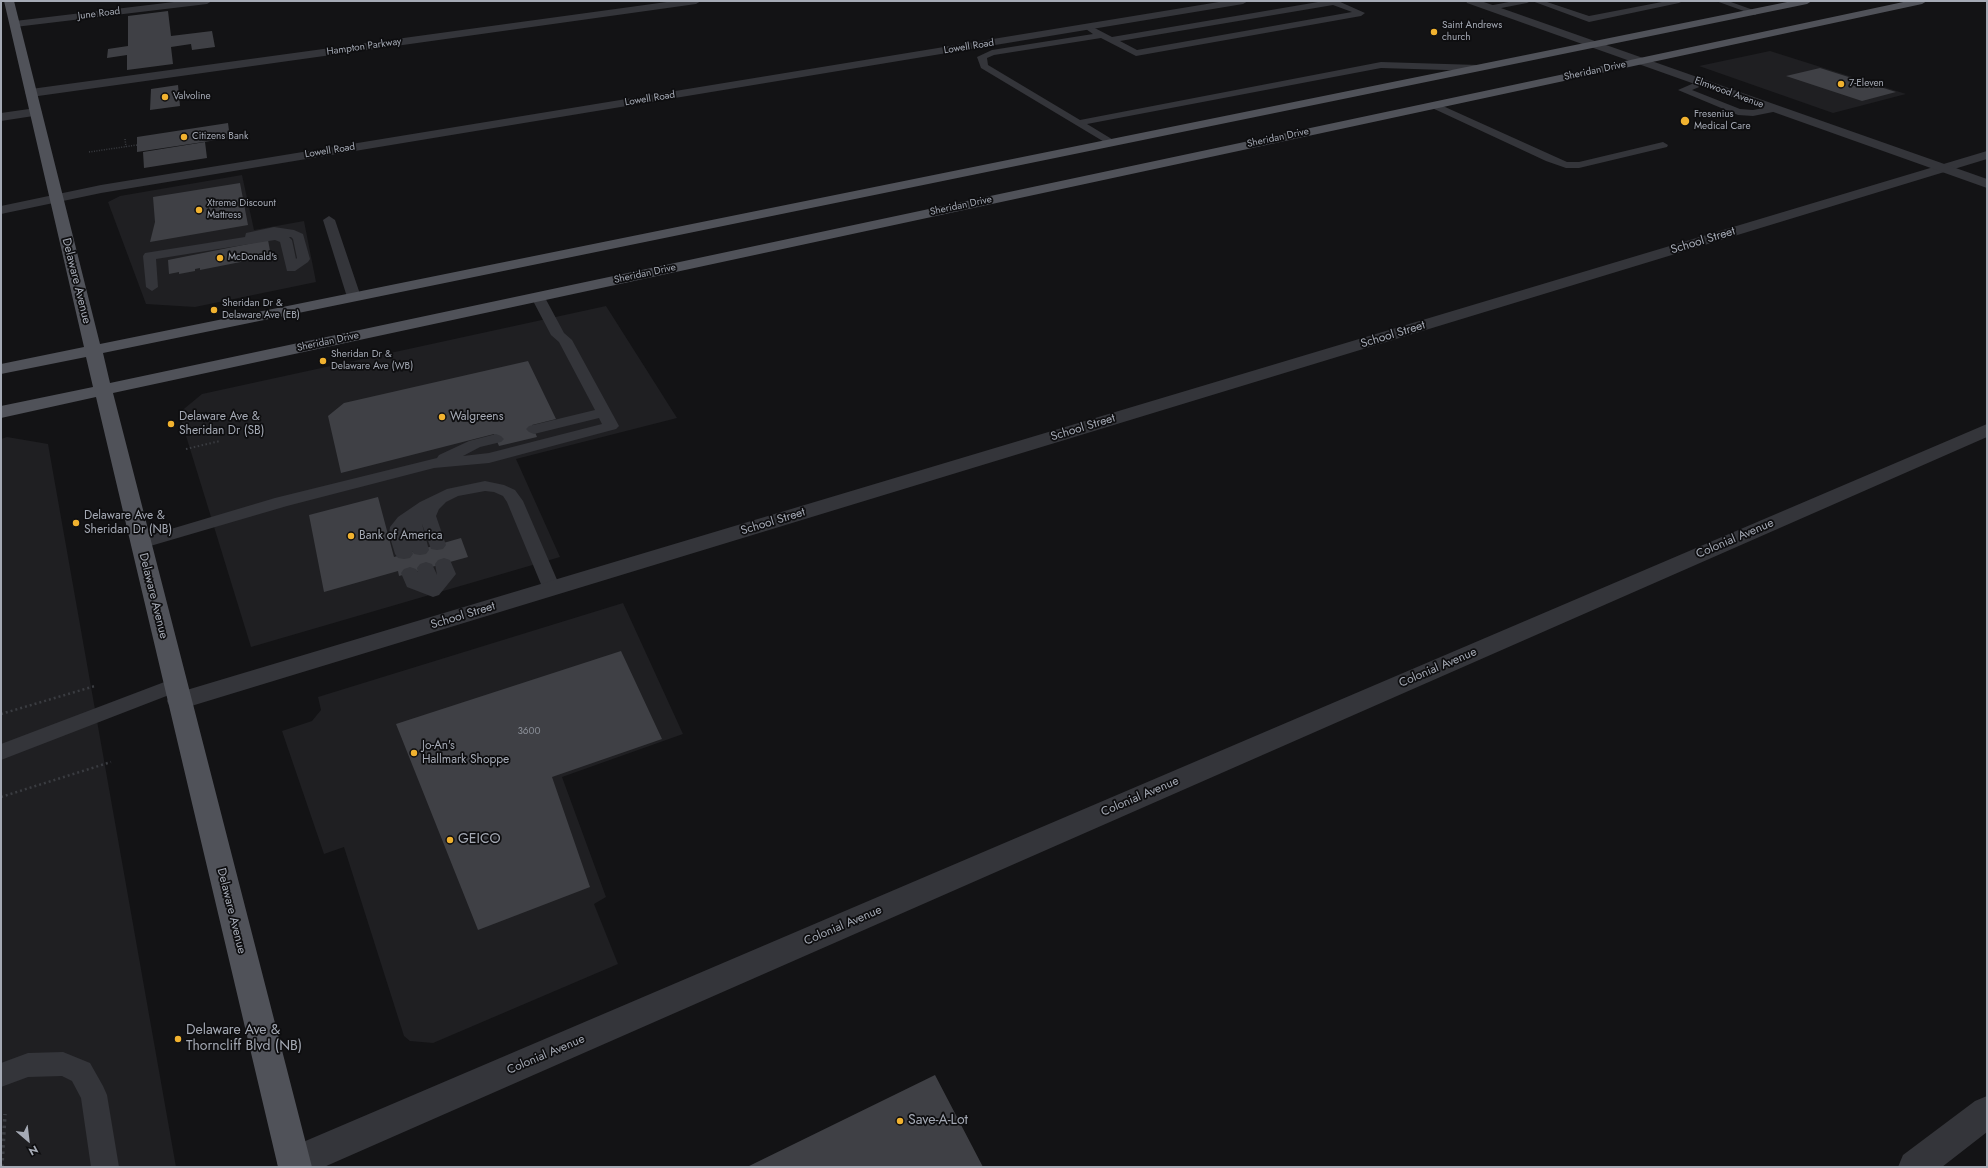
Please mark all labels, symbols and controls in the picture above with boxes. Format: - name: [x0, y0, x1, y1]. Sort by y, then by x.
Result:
- street label: June Road: [77, 5, 121, 23]
- place label: Saint Andrews church: [1442, 20, 1502, 44]
- marker: Saint Andrews church: [1429, 27, 1439, 37]
- street label: Hampton Parkway: [326, 36, 402, 58]
- street label: Lowell Road: [943, 37, 995, 57]
- street label: Sheridan Drive: [1563, 59, 1627, 83]
- street label: Elmwood Avenue: [1693, 75, 1765, 111]
- place label: 7-Eleven: [1849, 78, 1884, 90]
- marker: 7-Eleven: [1836, 79, 1846, 89]
- street label: Lowell Road: [624, 89, 676, 109]
- place label: Valvoline: [173, 91, 211, 103]
- marker: Valvoline: [160, 92, 170, 102]
- place label: Fresenius Medical Care: [1694, 109, 1751, 132]
- marker: Fresenius Medical Care: [1679, 115, 1691, 127]
- street label: Sheridan Drive: [1246, 126, 1310, 150]
- place label: Citizens Bank: [192, 131, 248, 143]
- marker: Citizens Bank: [179, 132, 189, 142]
- street label: Lowell Road: [304, 141, 356, 161]
- street label: Sheridan Drive: [929, 194, 993, 218]
- place label: Xtreme Discount Mattress: [207, 198, 276, 222]
- marker: Xtreme Discount Mattress: [194, 205, 204, 215]
- street label: School Street: [1669, 224, 1737, 258]
- street label: Delaware Avenue: [58, 237, 94, 325]
- place label: McDonald's: [228, 252, 277, 264]
- marker: McDonald's: [215, 253, 225, 263]
- street label: Sheridan Drive: [613, 262, 677, 286]
- place label: Sheridan Dr & Delaware Ave (EB): [222, 298, 300, 322]
- marker: Sheridan Dr & Delaware Ave (EB): [209, 305, 219, 315]
- street label: School Street: [1359, 318, 1427, 352]
- street label: Sheridan Drive: [296, 330, 360, 354]
- place label: Sheridan Dr & Delaware Ave (WB): [331, 349, 413, 372]
- marker: Sheridan Dr & Delaware Ave (WB): [318, 356, 328, 366]
- place label: Delaware Ave & Sheridan Dr (SB): [179, 410, 264, 438]
- place label: Walgreens: [450, 410, 503, 424]
- street label: School Street: [1049, 411, 1117, 445]
- marker: Walgreens: [437, 412, 447, 422]
- marker: Delaware Ave & Sheridan Dr (SB): [166, 419, 176, 429]
- street label: School Street: [739, 505, 807, 539]
- place label: Delaware Ave & Sheridan Dr (NB): [84, 509, 172, 537]
- street label: Colonial Avenue: [1694, 516, 1776, 562]
- marker: Delaware Ave & Sheridan Dr (NB): [71, 518, 81, 528]
- place label: Bank of America: [359, 529, 442, 543]
- marker: Bank of America: [346, 531, 356, 541]
- street label: Delaware Avenue: [135, 552, 171, 640]
- street label: School Street: [429, 599, 497, 633]
- street label: Colonial Avenue: [1397, 645, 1479, 691]
- house number: 3600: [517, 726, 541, 738]
- place label: Jo-An's Hallmark Shoppe: [422, 739, 509, 767]
- marker: Jo-An's Hallmark Shoppe: [409, 748, 419, 758]
- street label: Colonial Avenue: [1099, 774, 1181, 820]
- place label: GEICO: [458, 832, 501, 848]
- marker: GEICO: [445, 835, 455, 845]
- street label: Delaware Avenue: [213, 867, 249, 955]
- street label: Colonial Avenue: [802, 903, 884, 949]
- place label: Delaware Ave & Thorncliff Blvd (NB): [186, 1023, 302, 1056]
- street label: Colonial Avenue: [505, 1032, 587, 1078]
- marker: Delaware Ave & Thorncliff Blvd (NB): [173, 1034, 183, 1044]
- place label: Save-A-Lot: [908, 1113, 968, 1129]
- marker: Save-A-Lot: [895, 1116, 905, 1126]
- north arrow: [8, 1120, 48, 1160]
- text: N: [26, 1141, 41, 1160]

